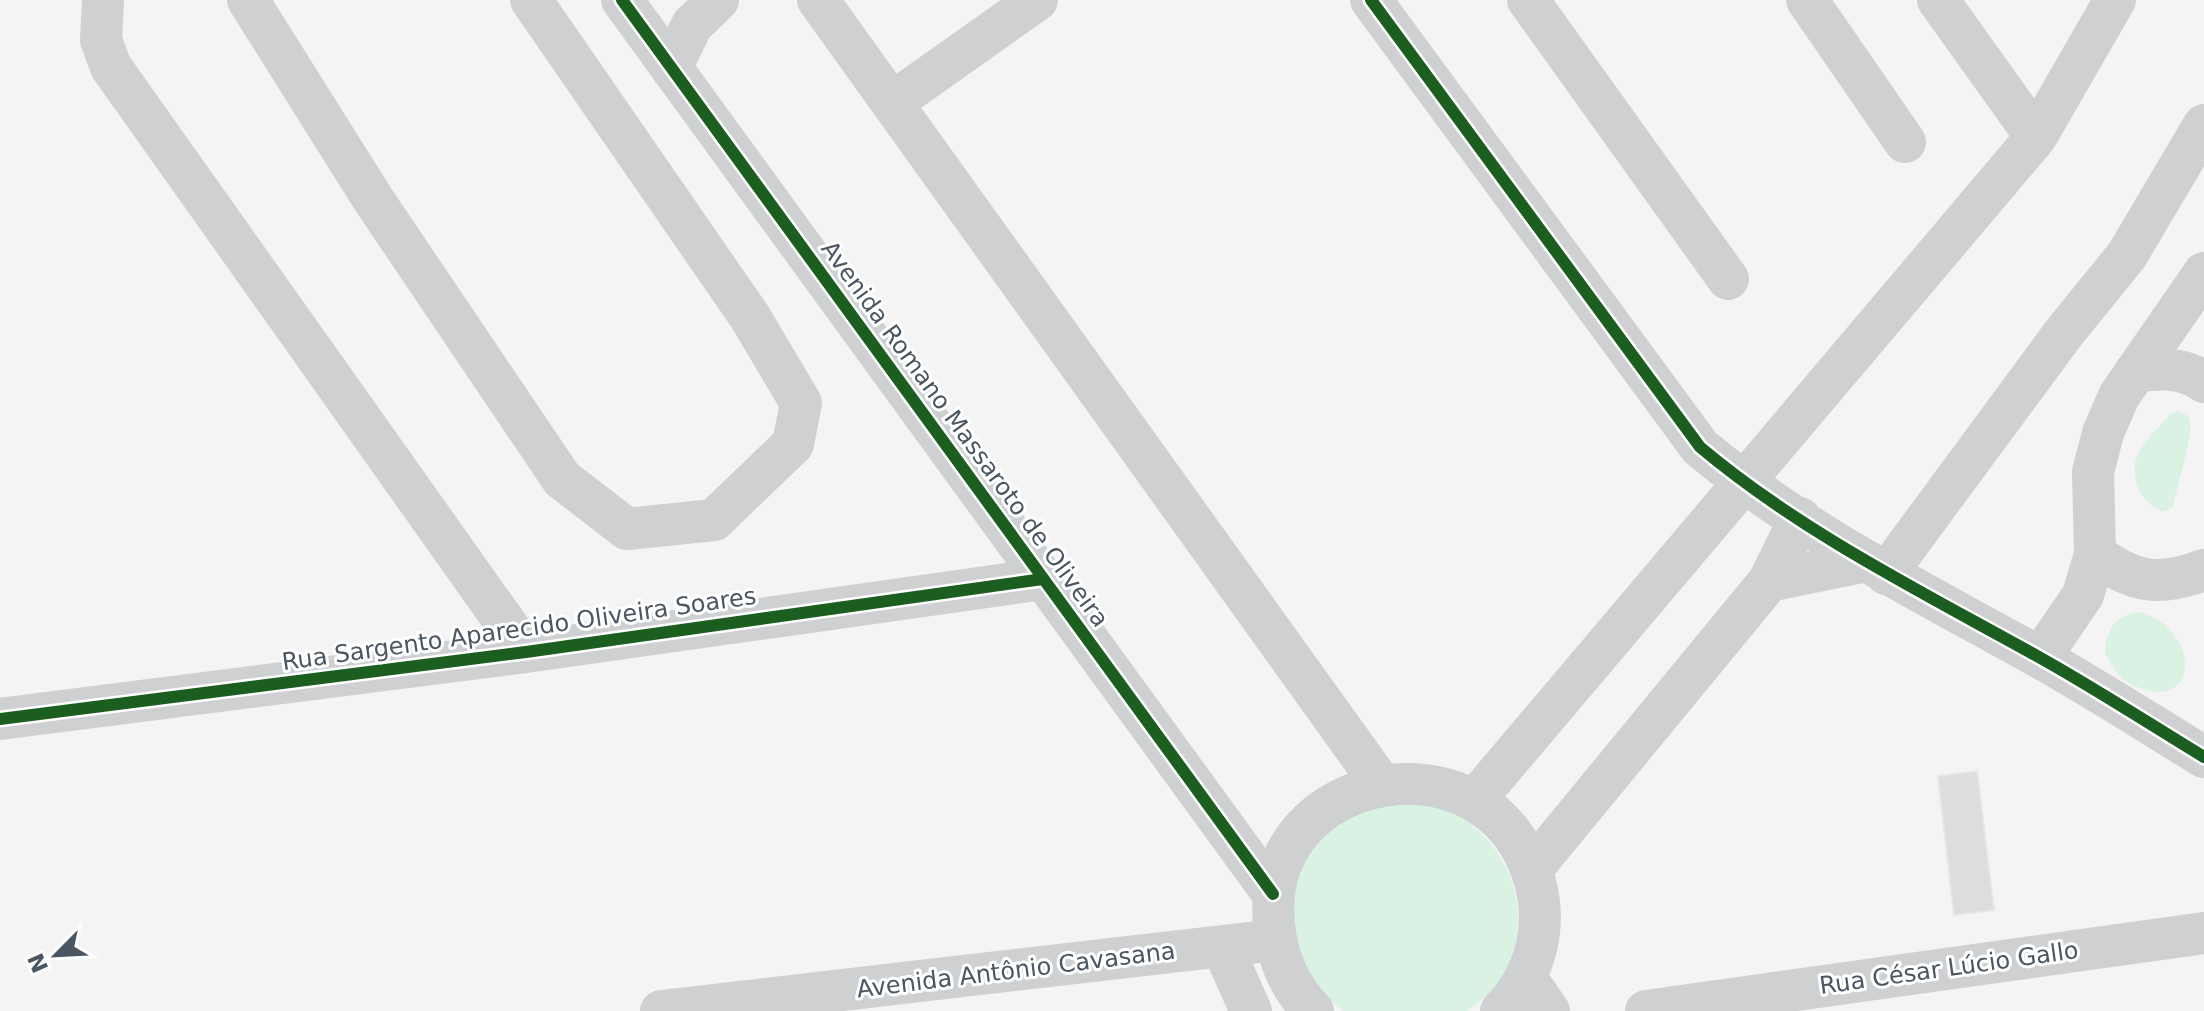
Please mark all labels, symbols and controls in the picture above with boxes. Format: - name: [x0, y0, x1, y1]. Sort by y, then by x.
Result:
- street label: Avenida Romano Massaroto de Oliveira: [815, 236, 1115, 632]
- street label: Rua Sargento Aparecido Oliveira Soares: [280, 582, 758, 676]
- north arrow: [16, 915, 96, 995]
- street label: Rua César Lúcio Gallo: [1818, 936, 2080, 1000]
- street label: Avenida Antônio Cavasana: [855, 937, 1177, 1003]
- text: N: [23, 949, 53, 976]

